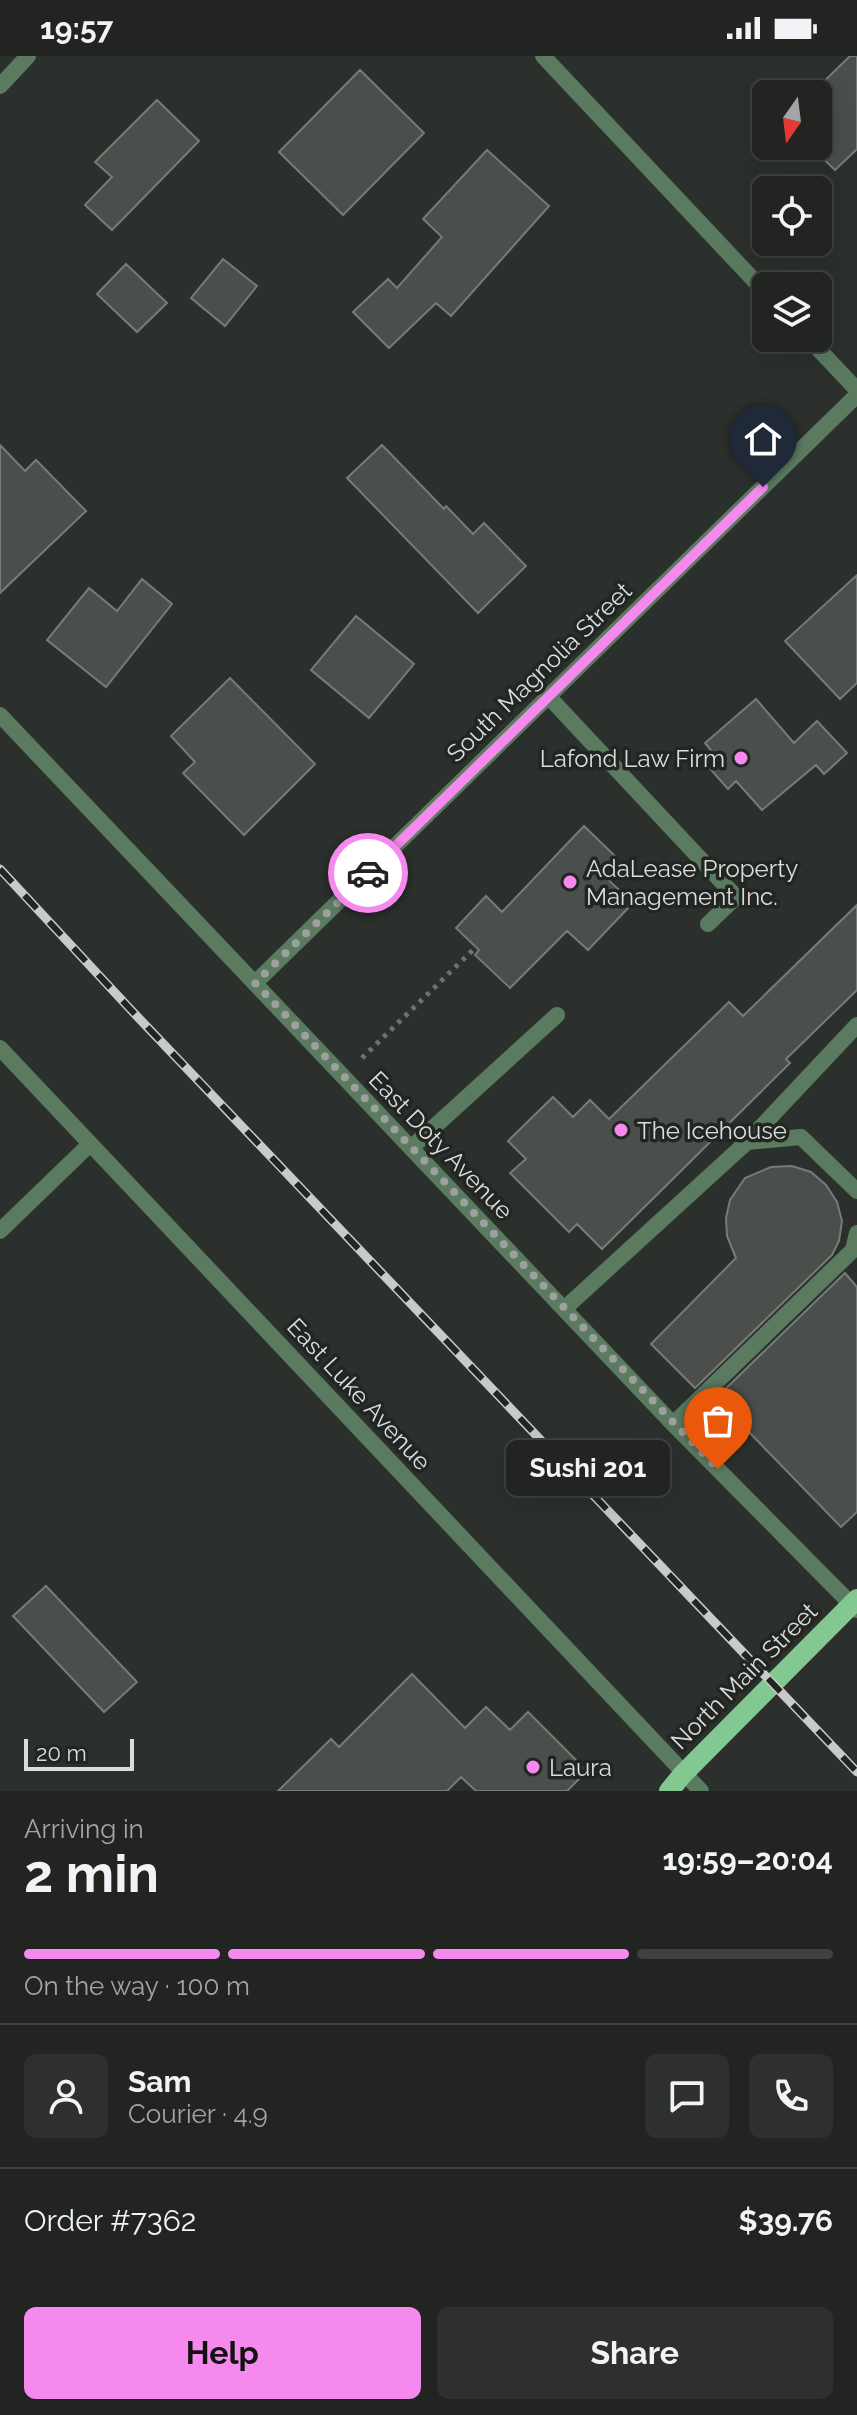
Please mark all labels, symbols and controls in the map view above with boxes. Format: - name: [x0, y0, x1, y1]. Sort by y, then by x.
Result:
- text: 19:57: [40, 11, 113, 46]
- north arrow: [752, 80, 832, 160]
- map controls: [752, 80, 832, 352]
- button: locate: [752, 176, 832, 256]
- button: layers: [752, 272, 832, 352]
- pin: [729, 405, 797, 487]
- icon: home: [741, 417, 785, 461]
- street label: South Magnolia Street: [440, 576, 638, 768]
- place label: Lafond Law Firm: [540, 744, 725, 773]
- marker: Lafond Law Firm: [732, 749, 750, 767]
- courier: [328, 833, 408, 913]
- icon: car: [346, 851, 390, 895]
- place label: AdaLease Property Management Inc.: [586, 854, 798, 911]
- marker: AdaLease Property Management Inc.: [561, 873, 579, 891]
- street label: East Doty Avenue: [363, 1065, 519, 1225]
- place label: The Icehouse: [637, 1116, 787, 1145]
- marker: The Icehouse: [612, 1121, 630, 1139]
- street label: East Luke Avenue: [281, 1312, 437, 1476]
- pin: [684, 1387, 752, 1469]
- icon: bag: [696, 1399, 740, 1443]
- callout: Sushi 201: [506, 1441, 670, 1497]
- text: Sushi 201: [530, 1453, 646, 1483]
- street label: North Main Street: [665, 1597, 823, 1755]
- scale bar: [24, 1735, 134, 1771]
- text: 20 m: [36, 1740, 87, 1766]
- place label: Laura: [549, 1753, 612, 1782]
- marker: Laura: [524, 1758, 542, 1776]
- text: Arriving in: [24, 1814, 144, 1844]
- text: 19:59–20:04: [662, 1842, 833, 1877]
- text: 2 min: [24, 1843, 159, 1904]
- text: On the way · 100 m: [24, 1971, 250, 2001]
- button: person: [24, 2054, 108, 2138]
- button: chat: [645, 2054, 729, 2138]
- button: phone: [749, 2054, 833, 2138]
- text: Sam: [128, 2064, 191, 2099]
- text: Courier · 4.9: [128, 2099, 268, 2129]
- text: Order #7362: [24, 2203, 196, 2238]
- text: $39.76: [739, 2203, 833, 2238]
- button: Help: [24, 2307, 421, 2399]
- button: Share: [437, 2307, 833, 2399]

